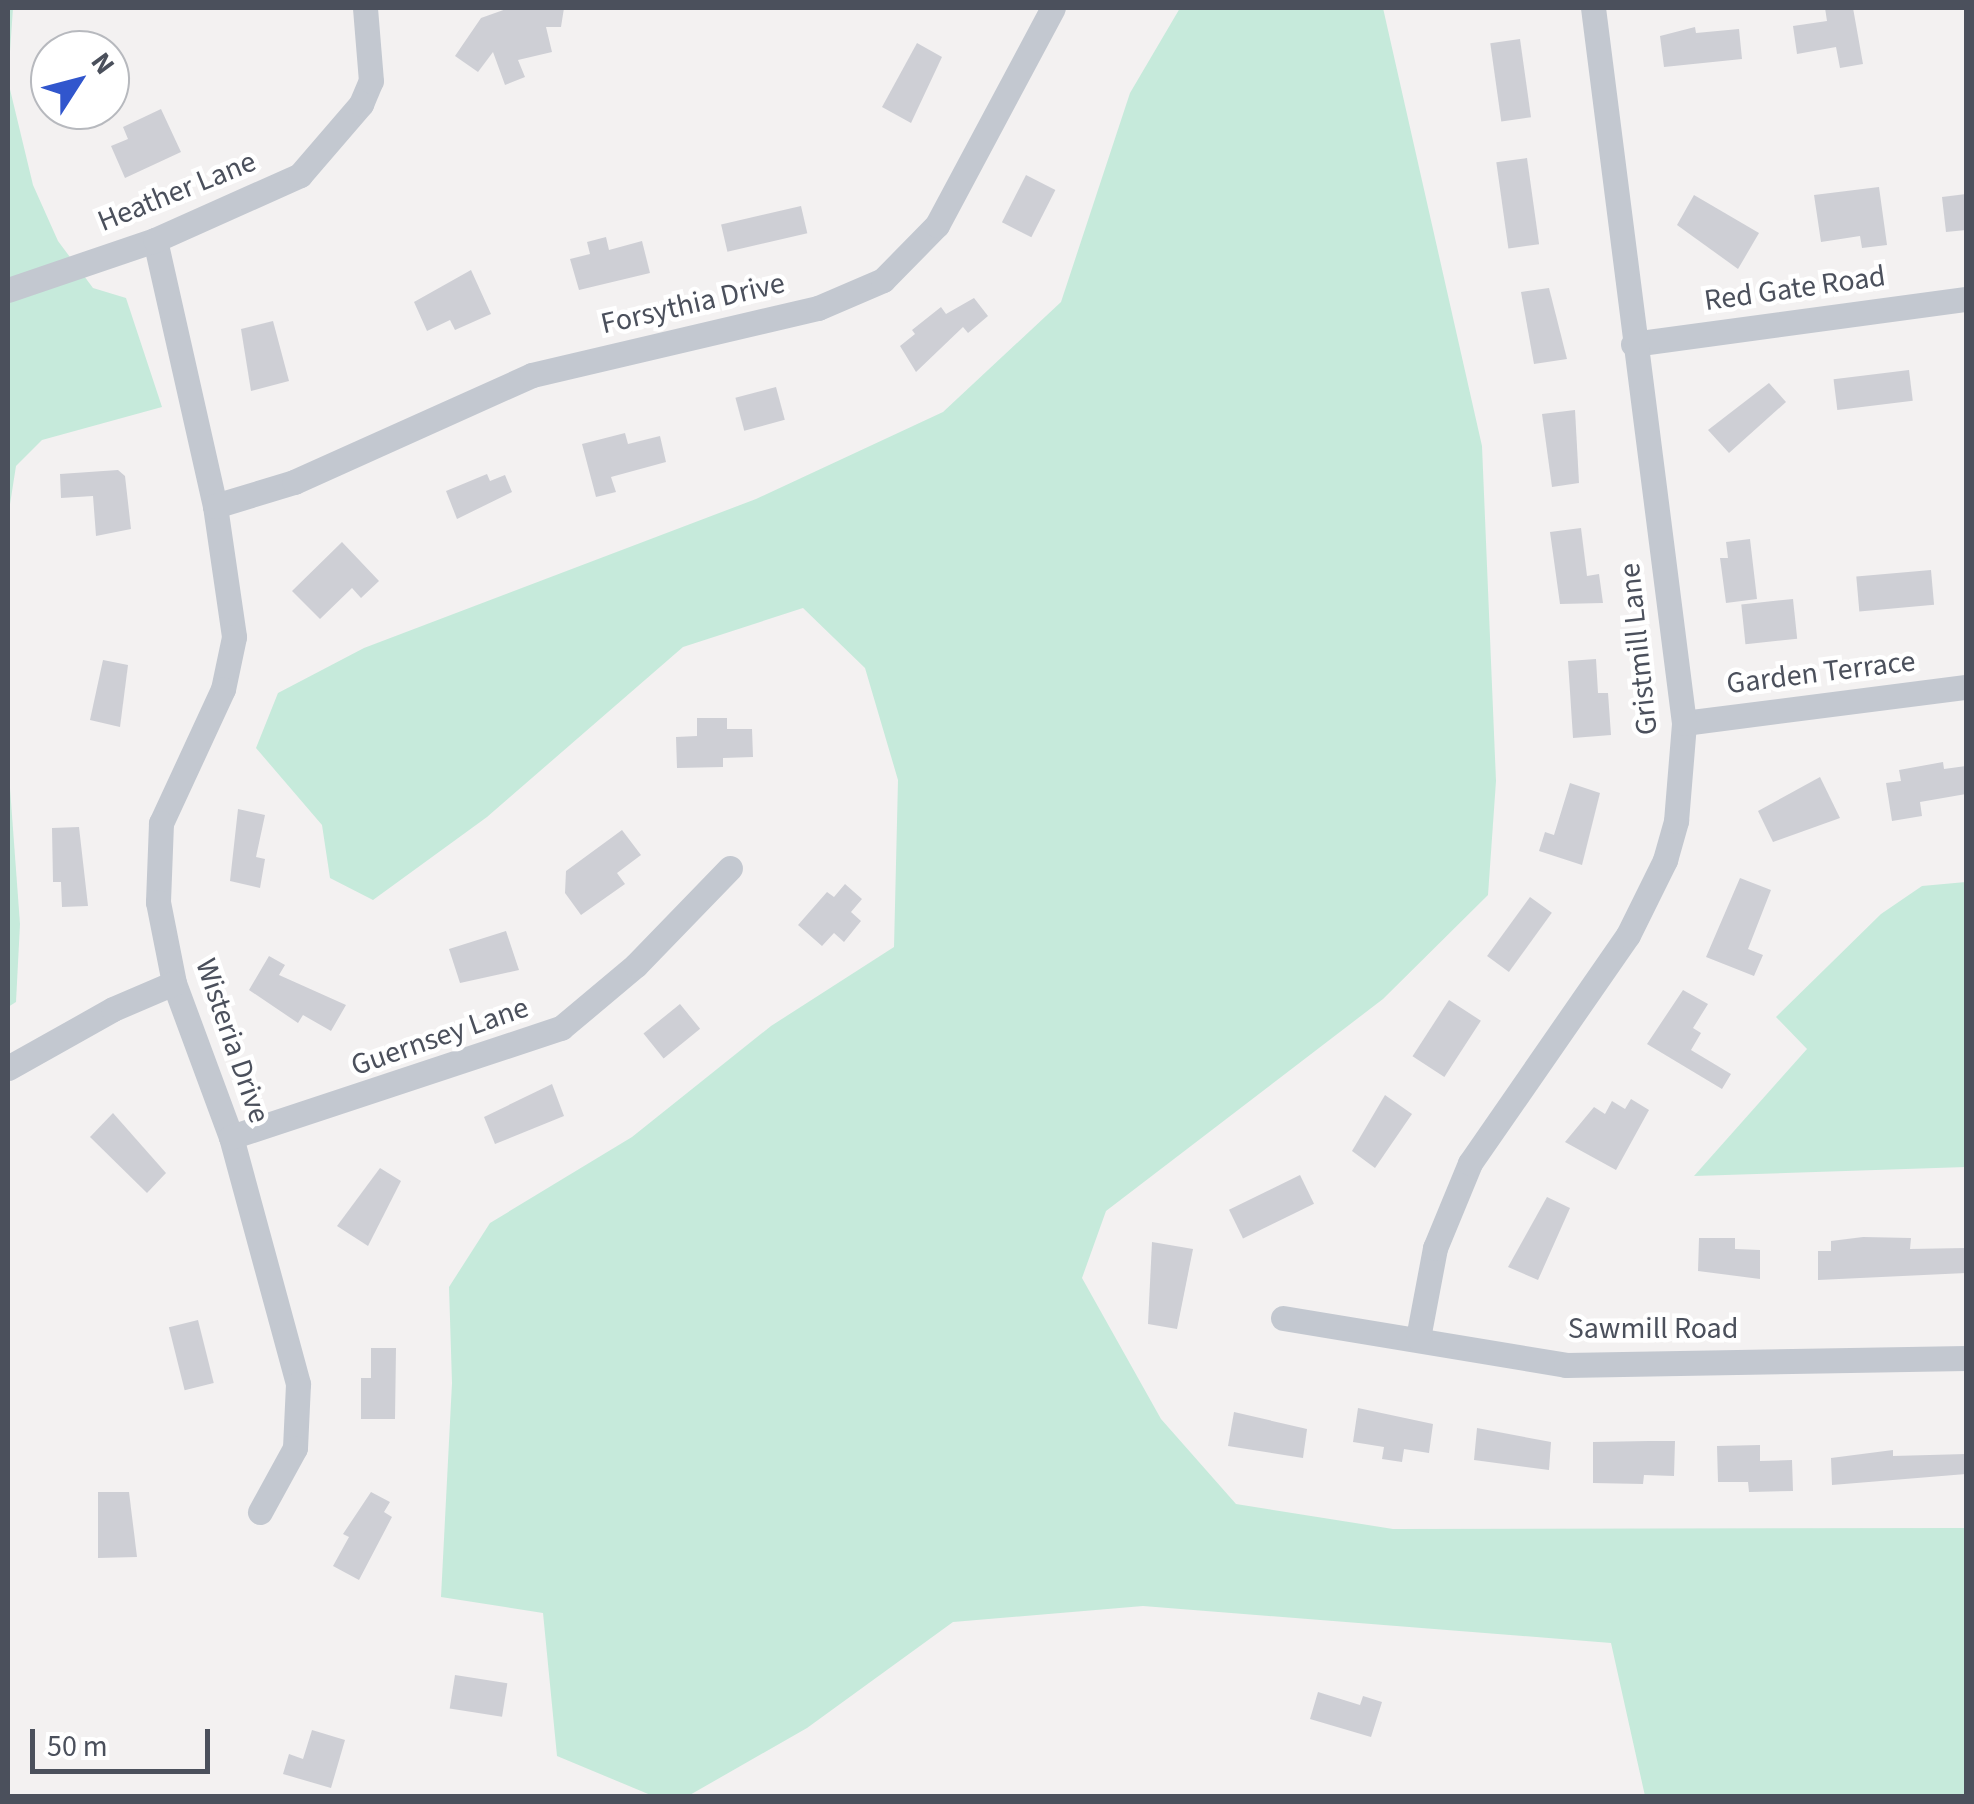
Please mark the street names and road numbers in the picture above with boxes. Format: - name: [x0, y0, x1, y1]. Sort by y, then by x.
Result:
- street label: Heather Lane: [93, 144, 261, 240]
- street label: Red Gate Road: [1702, 258, 1888, 320]
- street label: Forsythia Drive: [598, 265, 788, 343]
- street label: Gristmill Lane: [1612, 561, 1666, 737]
- street label: Garden Terrace: [1725, 644, 1917, 702]
- street label: Wisteria Drive: [187, 954, 277, 1128]
- street label: Guernsey Lane: [347, 990, 533, 1084]
- street label: Sawmill Road: [1568, 1311, 1738, 1347]

